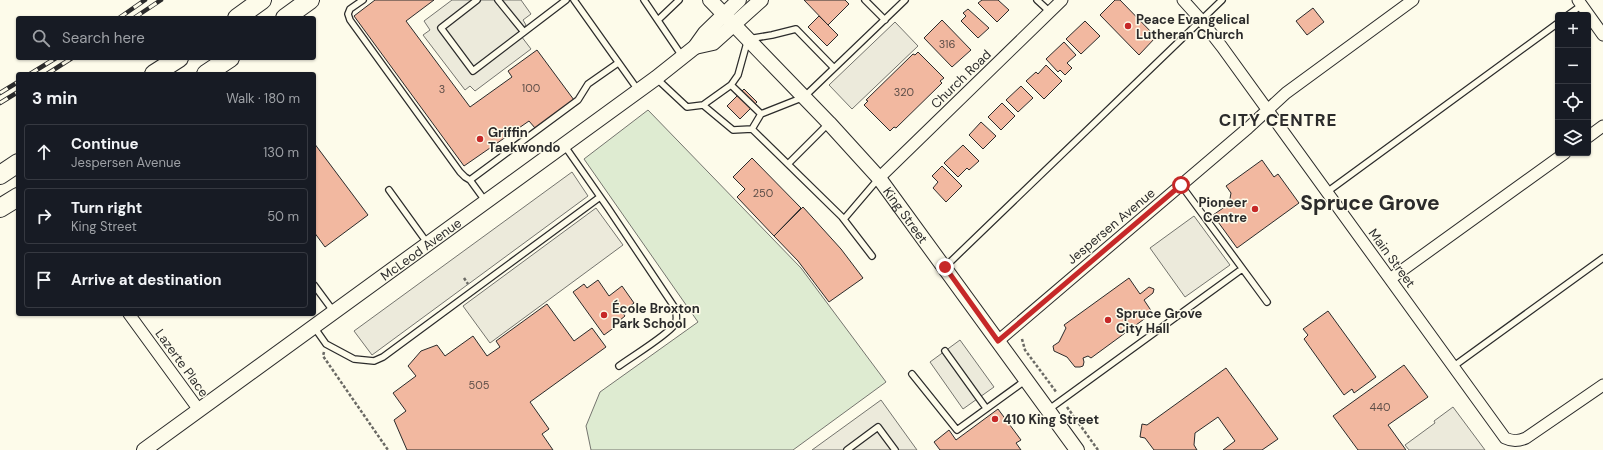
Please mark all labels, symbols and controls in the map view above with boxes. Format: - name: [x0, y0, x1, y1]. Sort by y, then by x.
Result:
- place label: Peace Evangelical Lutheran Church: [1136, 11, 1249, 43]
- map controls: [1555, 12, 1591, 156]
- button: +: [1555, 12, 1591, 48]
- search box: [16, 16, 316, 60]
- marker: Peace Evangelical Lutheran Church: [1123, 21, 1133, 31]
- icon: search: [30, 27, 52, 49]
- text: Search here: [62, 28, 145, 48]
- house number: 316: [939, 37, 955, 51]
- street label: Church Road: [927, 46, 995, 112]
- button: −: [1555, 48, 1591, 84]
- house number: 100: [522, 81, 540, 95]
- house number: 3: [439, 82, 445, 96]
- button: locate: [1555, 84, 1591, 120]
- house number: 320: [894, 85, 914, 99]
- text: 3 min: [32, 87, 77, 109]
- text: Walk · 180 m: [226, 90, 300, 107]
- district label: CITY CENTRE: [1219, 109, 1337, 131]
- button: layers: [1555, 120, 1591, 156]
- place label: Griffin Taekwondo: [488, 124, 560, 156]
- text: Continue: [71, 134, 139, 154]
- marker: Griffin Taekwondo: [475, 134, 485, 144]
- icon: ahead: [33, 141, 55, 163]
- text: 130 m: [263, 144, 299, 161]
- text: Jespersen Avenue: [71, 154, 181, 171]
- route start: [1172, 176, 1190, 194]
- street label: King Street: [880, 183, 932, 246]
- street label: Jespersen Avenue: [1063, 184, 1159, 268]
- house number: 250: [753, 186, 773, 200]
- district label: Spruce Grove: [1300, 189, 1440, 217]
- place label: Pioneer Centre: [1199, 194, 1248, 226]
- text: Turn right: [71, 198, 142, 218]
- marker: Pioneer Centre: [1250, 204, 1260, 214]
- icon: right: [33, 205, 55, 227]
- text: 50 m: [267, 208, 299, 225]
- street label: McLeod Avenue: [377, 214, 464, 284]
- text: King Street: [71, 218, 137, 235]
- street label: Main Street: [1365, 225, 1419, 291]
- route end: [936, 258, 954, 276]
- icon: arrive: [33, 269, 55, 291]
- text: Arrive at destination: [71, 270, 222, 290]
- place label: École Broxton Park School: [612, 299, 700, 332]
- place label: Spruce Grove City Hall: [1116, 305, 1202, 337]
- marker: École Broxton Park School: [599, 310, 609, 320]
- marker: Spruce Grove City Hall: [1103, 315, 1113, 325]
- street label: Lazerte Place: [152, 326, 212, 400]
- house number: 505: [469, 378, 490, 392]
- house number: 440: [1370, 400, 1390, 414]
- place label: 410 King Street: [1003, 411, 1099, 428]
- marker: 410 King Street: [990, 414, 1000, 424]

